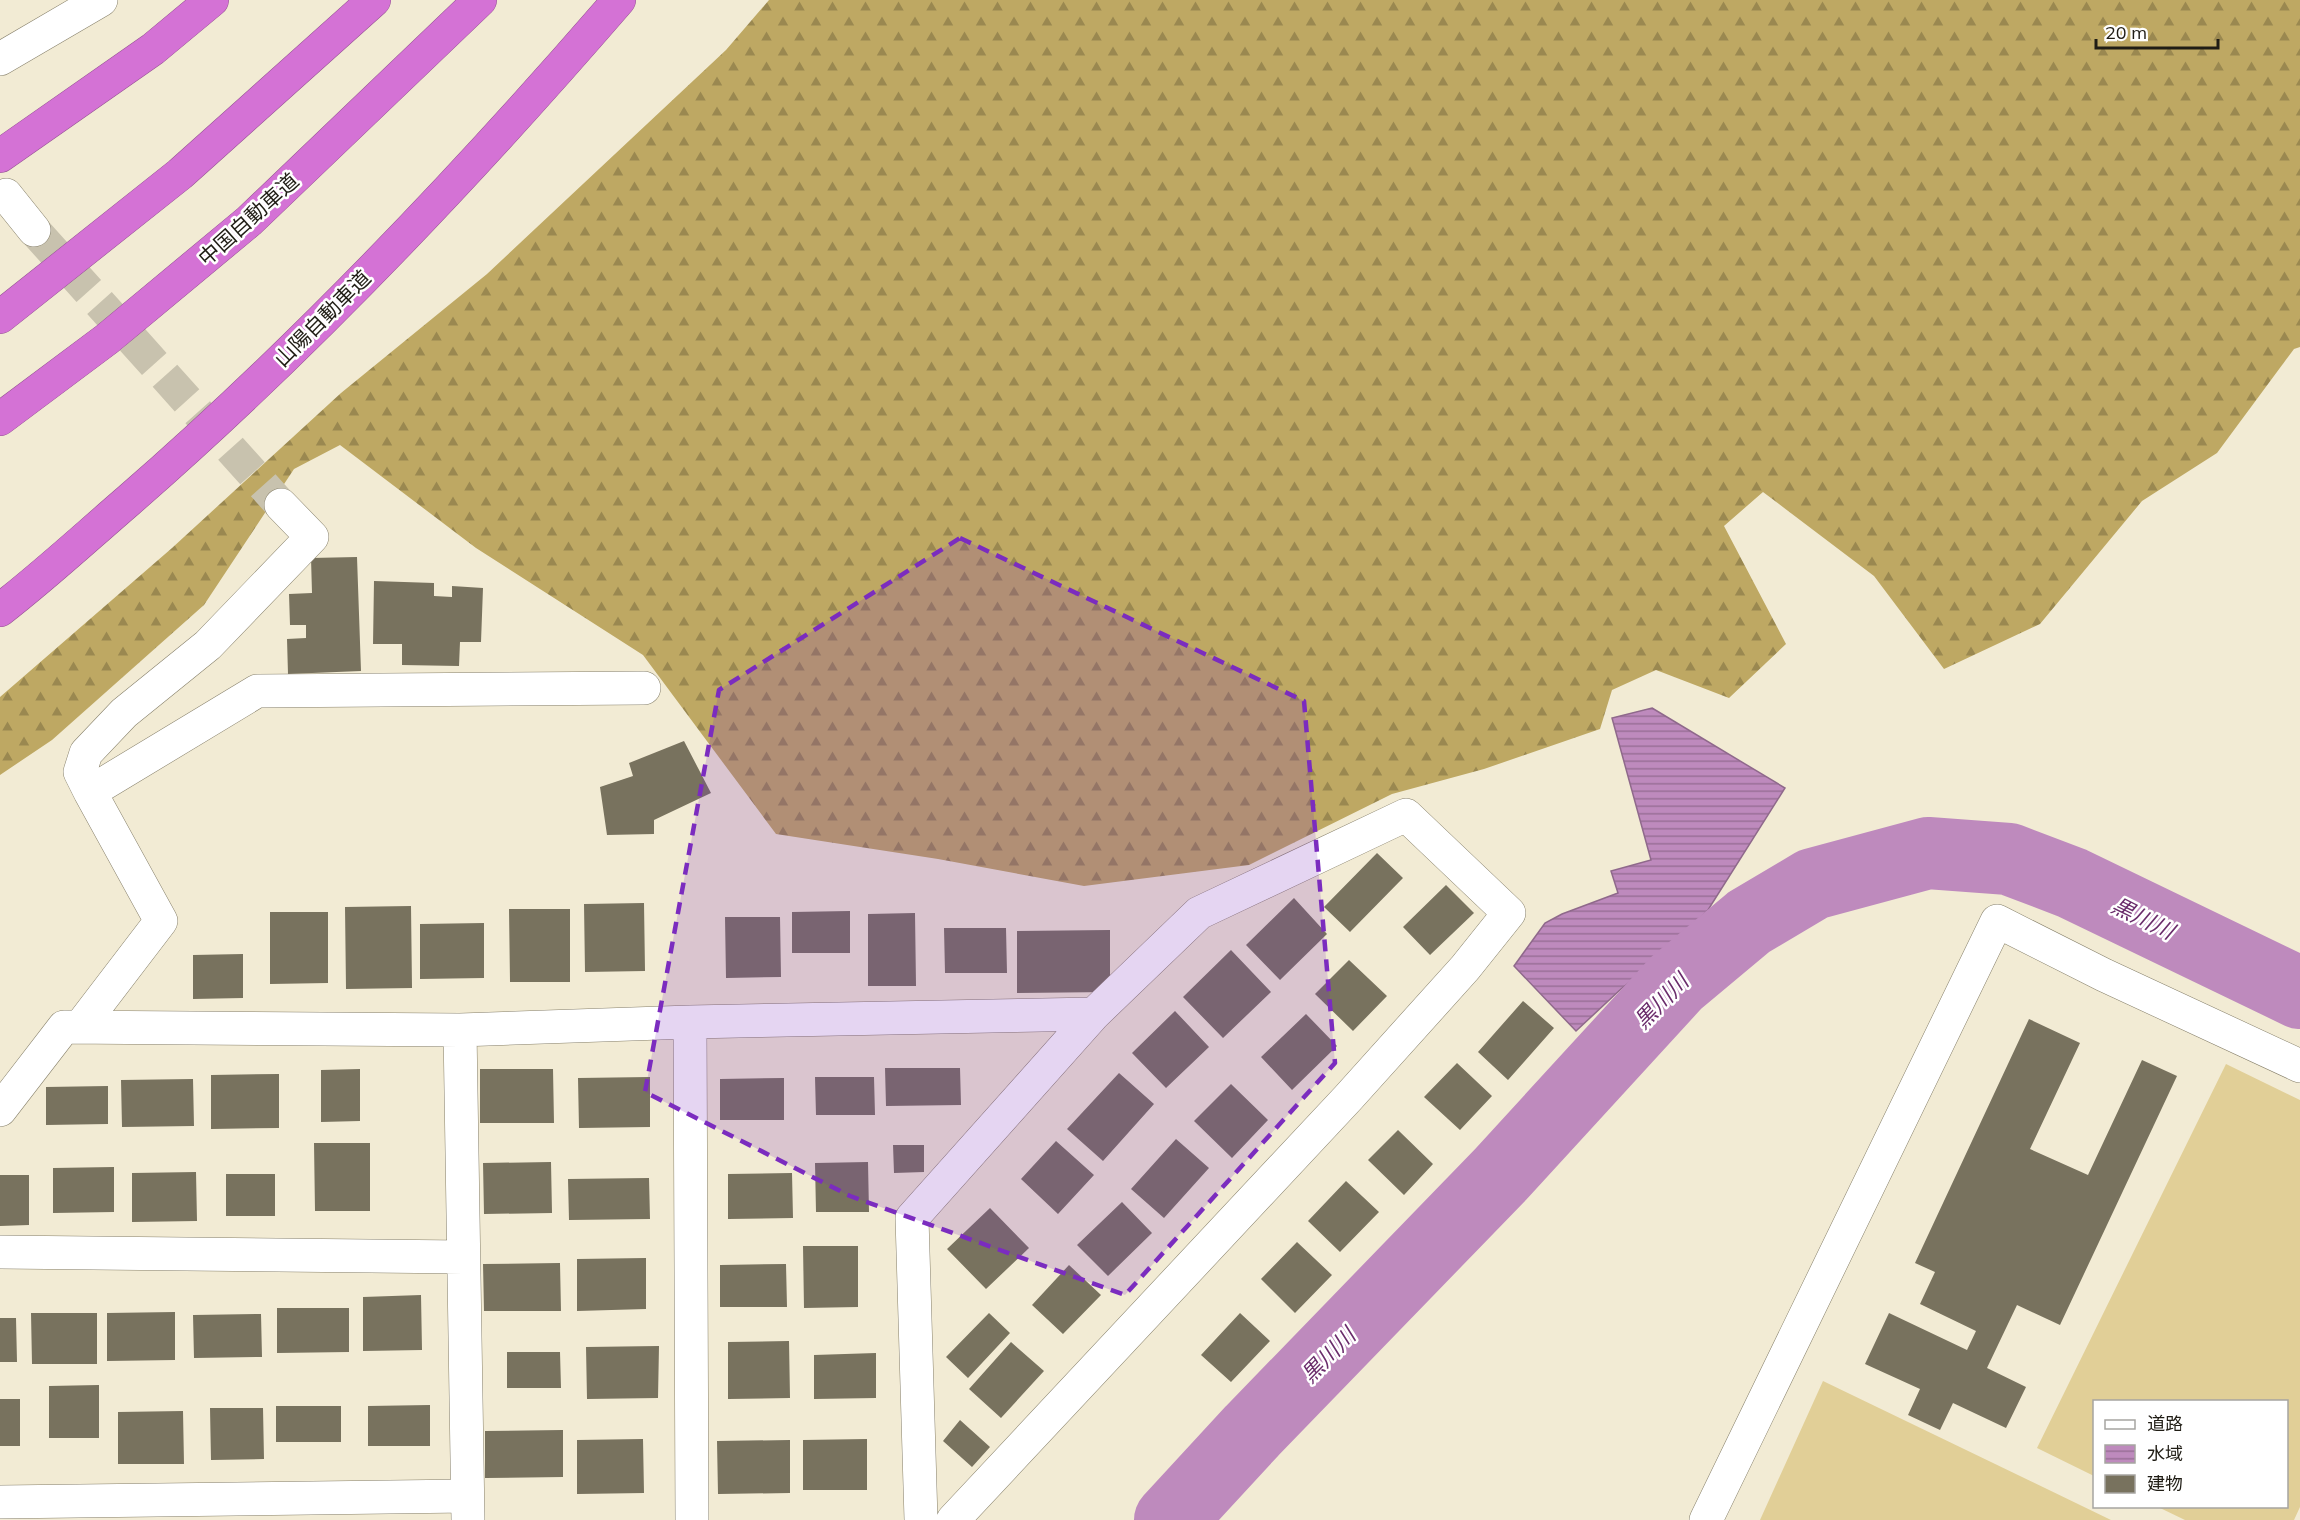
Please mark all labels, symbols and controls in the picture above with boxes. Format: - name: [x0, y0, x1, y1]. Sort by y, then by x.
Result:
- scale bar: [2096, 12, 2218, 50]
- text: 20 m: [2105, 21, 2147, 44]
- street label: 中国自動車道: [192, 167, 304, 271]
- street label: 山陽自動車道: [268, 264, 376, 372]
- water label: 黒川川: [2107, 891, 2181, 946]
- water label: 黒川川: [1628, 966, 1695, 1034]
- water label: 黒川川: [1295, 1320, 1362, 1388]
- legend: [2093, 1400, 2288, 1508]
- text: 道路: [2147, 1412, 2183, 1435]
- text: 水域: [2147, 1442, 2183, 1465]
- text: 建物: [2147, 1472, 2183, 1495]

